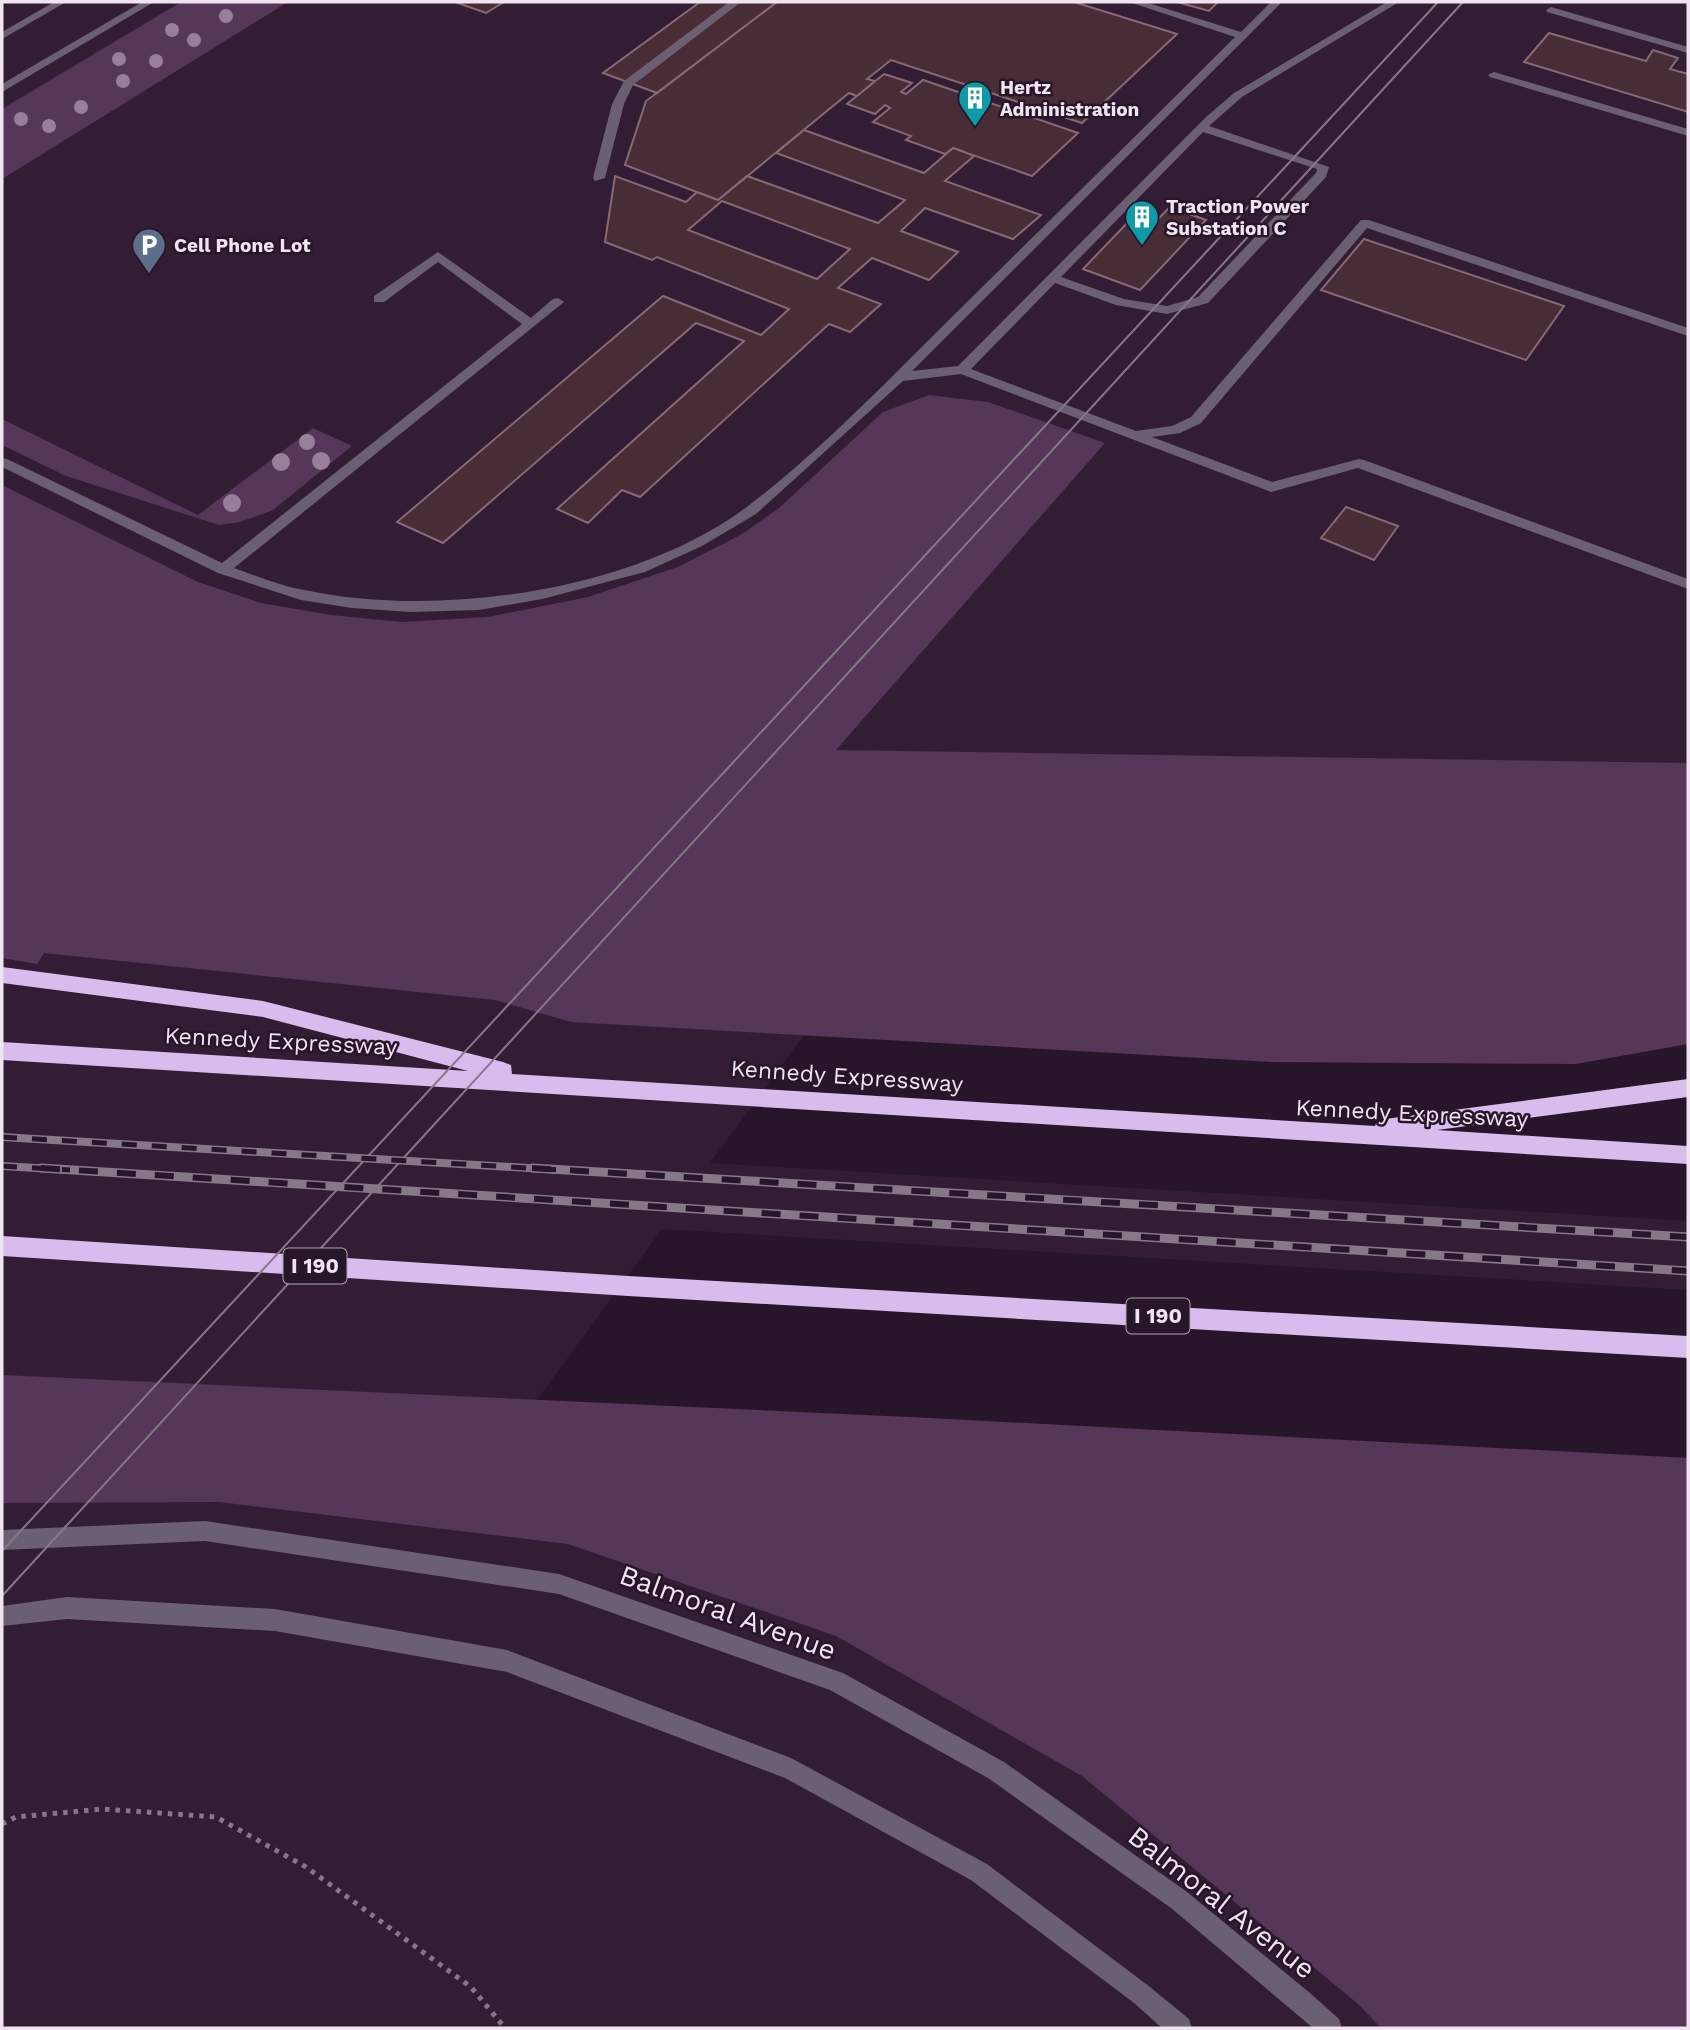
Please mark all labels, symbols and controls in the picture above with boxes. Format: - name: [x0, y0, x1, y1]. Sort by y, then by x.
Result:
- place label: Hertz Administration: [1000, 76, 1139, 121]
- building icon: Hertz Administration: [956, 79, 994, 128]
- place label: Traction Power Substation C: [1166, 195, 1310, 240]
- building icon: Traction Power Substation C: [1123, 198, 1161, 247]
- parking icon: Cell Phone Lot: [130, 226, 168, 275]
- place label: Cell Phone Lot: [174, 234, 311, 257]
- street label: Kennedy Expressway: [164, 1022, 398, 1061]
- street label: Kennedy Expressway: [730, 1055, 964, 1098]
- street label: Kennedy Expressway: [1295, 1094, 1529, 1133]
- road number: I 190: [284, 1248, 346, 1284]
- road number: I 190: [1126, 1298, 1190, 1334]
- street label: Balmoral Avenue: [615, 1558, 841, 1667]
- street label: Balmoral Avenue: [1122, 1819, 1322, 1986]

